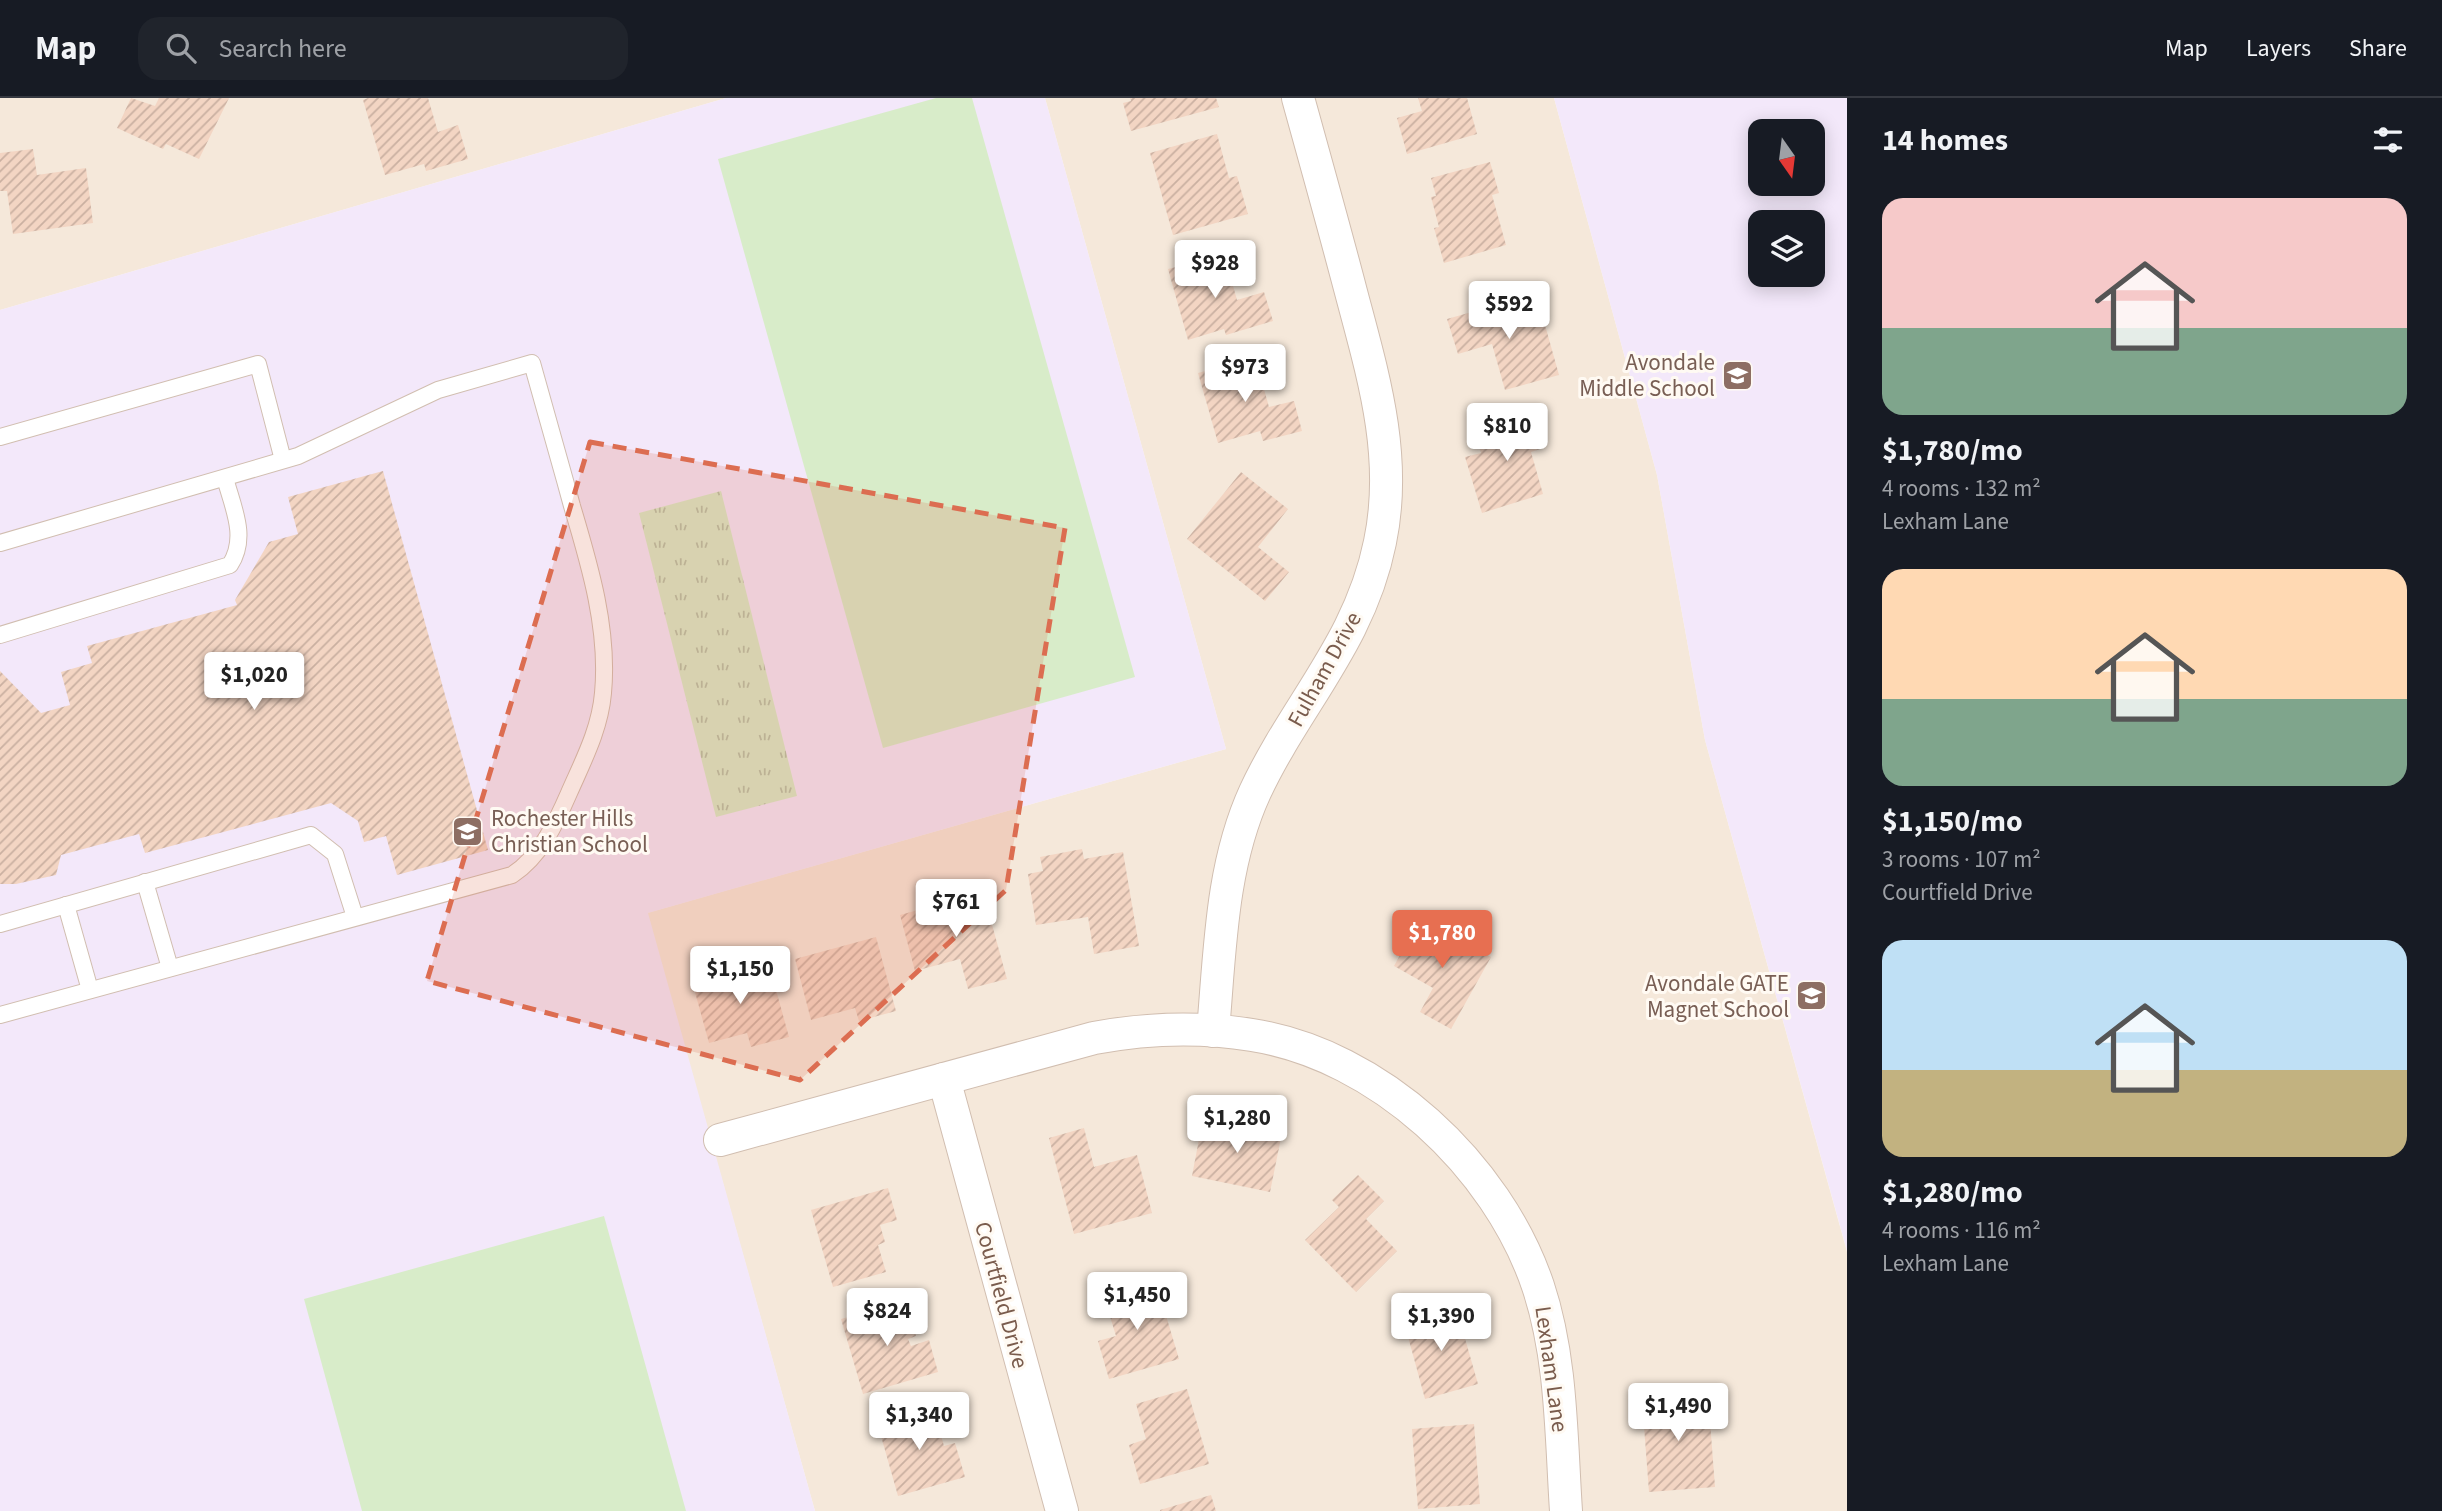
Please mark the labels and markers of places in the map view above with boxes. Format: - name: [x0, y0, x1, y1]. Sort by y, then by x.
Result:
- pin: $928: [1174, 240, 1256, 300]
- pin: $592: [1468, 282, 1550, 341]
- pin: $973: [1204, 344, 1286, 404]
- place label: Avondale Middle School: [1579, 346, 1715, 405]
- school or university icon: Avondale Middle School: [1721, 358, 1755, 392]
- pin: $810: [1466, 404, 1548, 463]
- pin: $1,020: [197, 652, 311, 712]
- place label: Rochester Hills Christian School: [491, 802, 648, 861]
- school or university icon: Rochester Hills Christian School: [451, 814, 485, 848]
- pin: $761: [915, 880, 997, 939]
- pin: $1,780: [1385, 910, 1499, 970]
- pin: $1,150: [683, 946, 797, 1006]
- place label: Avondale GATE Magnet School: [1645, 967, 1789, 1026]
- school or university icon: Avondale GATE Magnet School: [1795, 979, 1829, 1013]
- pin: $1,280: [1180, 1096, 1294, 1155]
- pin: $1,450: [1080, 1272, 1194, 1332]
- pin: $824: [846, 1288, 928, 1348]
- pin: $1,390: [1384, 1294, 1498, 1353]
- pin: $1,490: [1621, 1384, 1735, 1443]
- pin: $1,340: [862, 1392, 976, 1452]

